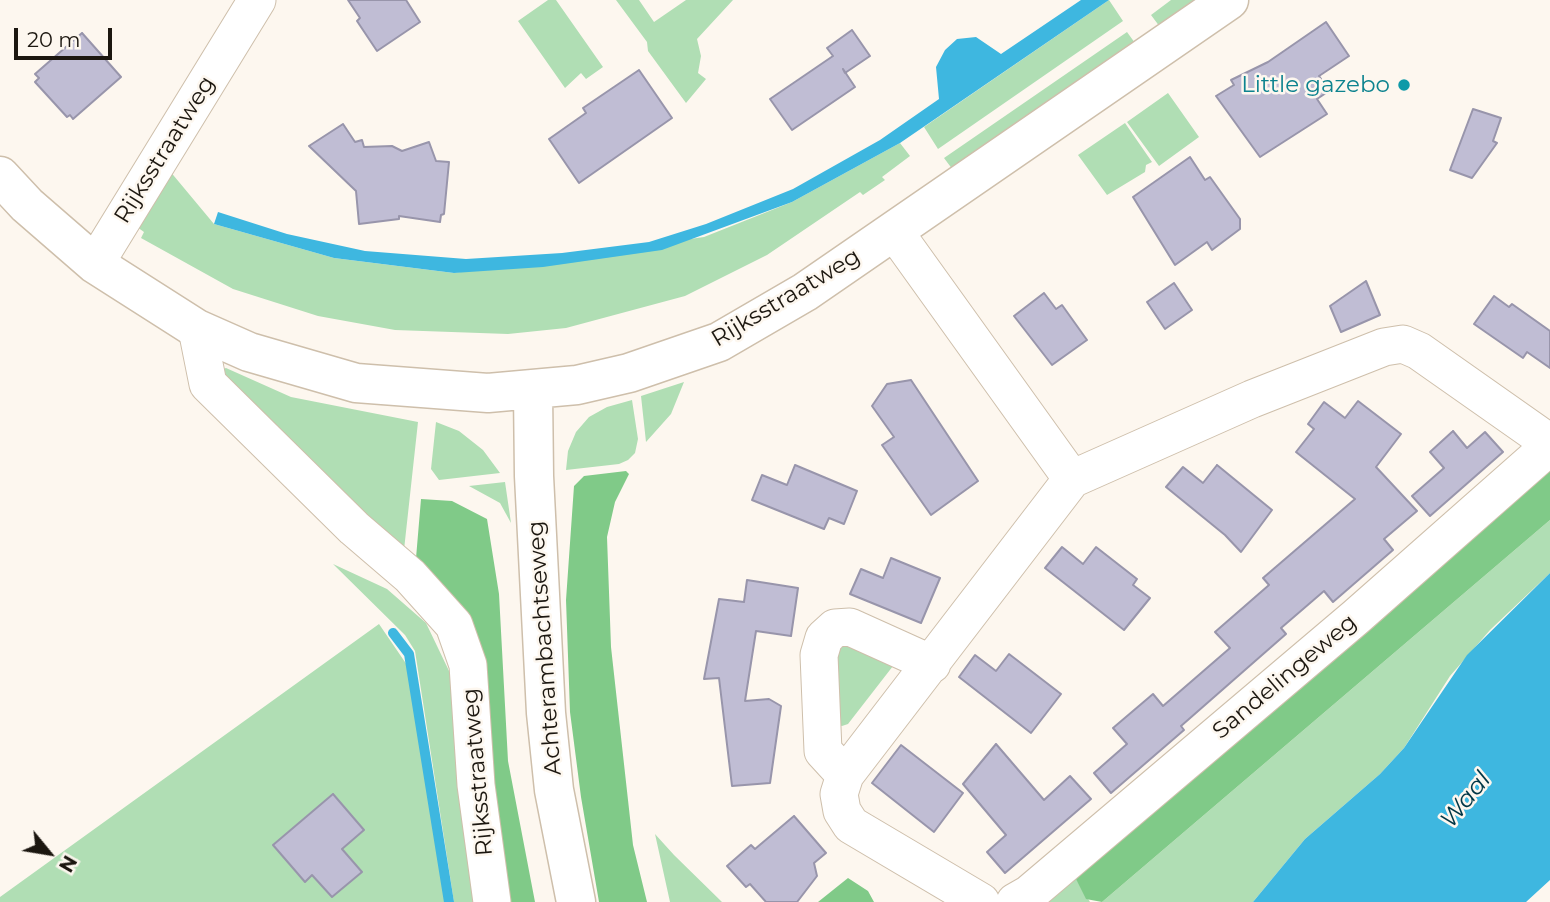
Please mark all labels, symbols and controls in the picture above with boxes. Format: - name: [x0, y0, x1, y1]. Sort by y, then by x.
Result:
- scale bar: [18, 14, 116, 58]
- text: 20 m: [27, 27, 81, 52]
- street label: Rijksstraatweg: [109, 71, 221, 229]
- place label: Little gazebo: [1241, 71, 1390, 99]
- marker: Little gazebo: [1396, 77, 1412, 93]
- street label: Rijksstraatweg: [707, 243, 865, 353]
- street label: Achterambachtseweg: [522, 520, 568, 776]
- street label: Sandelingeweg: [1207, 609, 1363, 745]
- street label: Rijksstraatweg: [457, 687, 499, 857]
- water label: Waal: [1435, 766, 1497, 834]
- north arrow: [14, 818, 84, 888]
- text: N: [54, 851, 81, 876]

